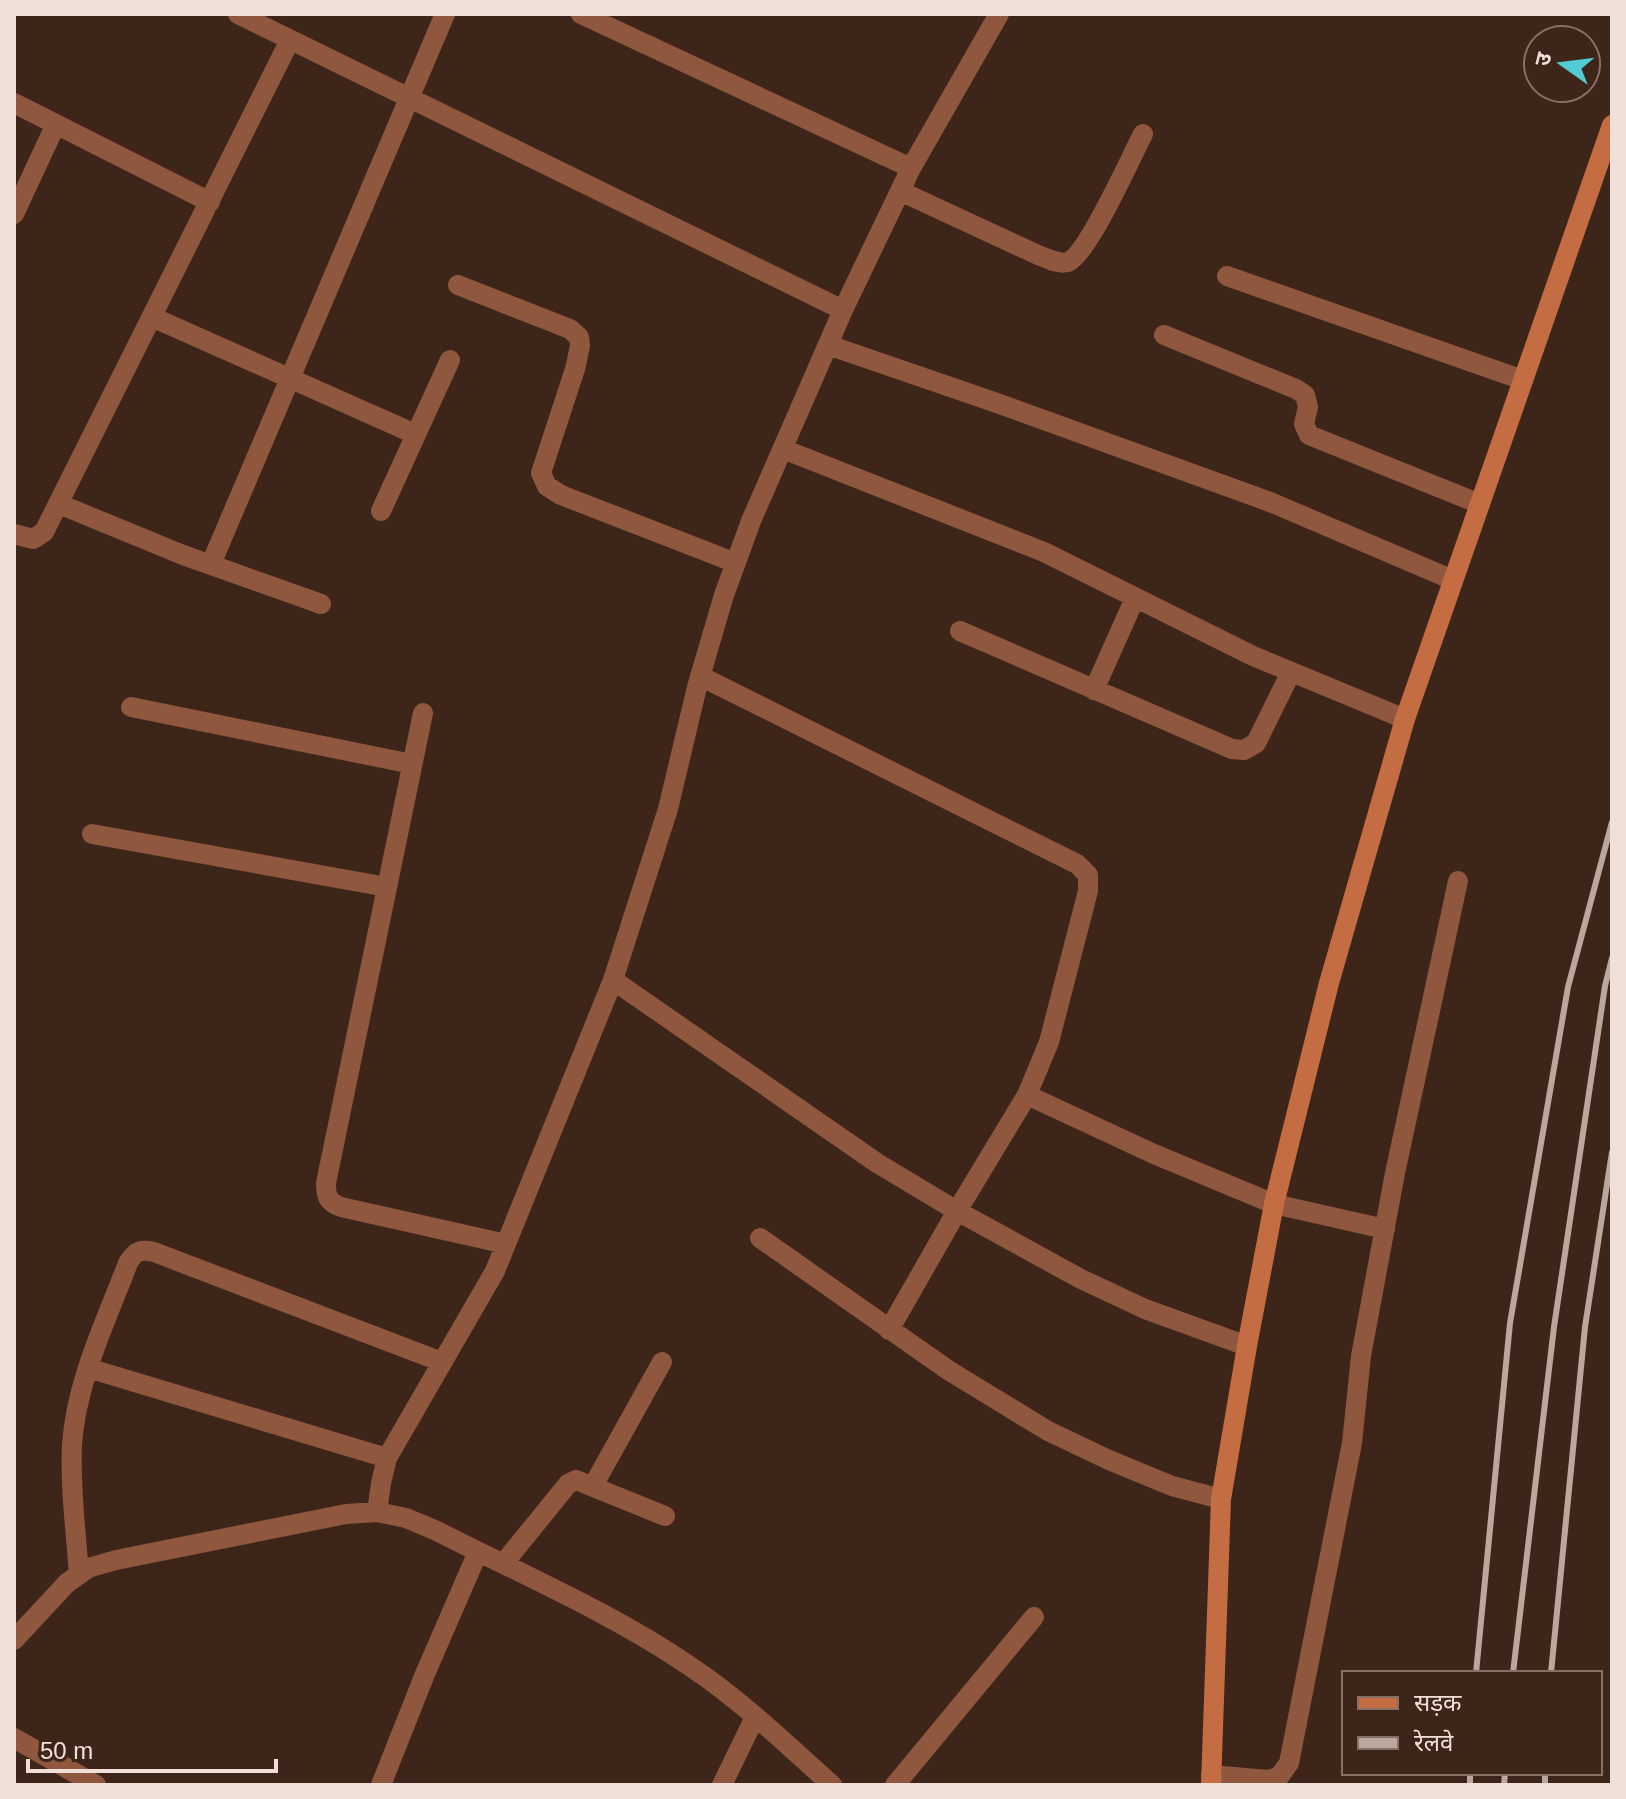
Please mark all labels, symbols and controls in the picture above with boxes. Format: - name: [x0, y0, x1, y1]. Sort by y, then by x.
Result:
- north arrow: [1522, 24, 1602, 104]
- text: उ: [1529, 49, 1557, 69]
- legend: [1342, 1671, 1602, 1775]
- text: सड़क: [1414, 1689, 1462, 1716]
- scale bar: [28, 1723, 276, 1773]
- text: रेलवे: [1413, 1729, 1454, 1756]
- text: 50 m: [40, 1737, 93, 1764]

